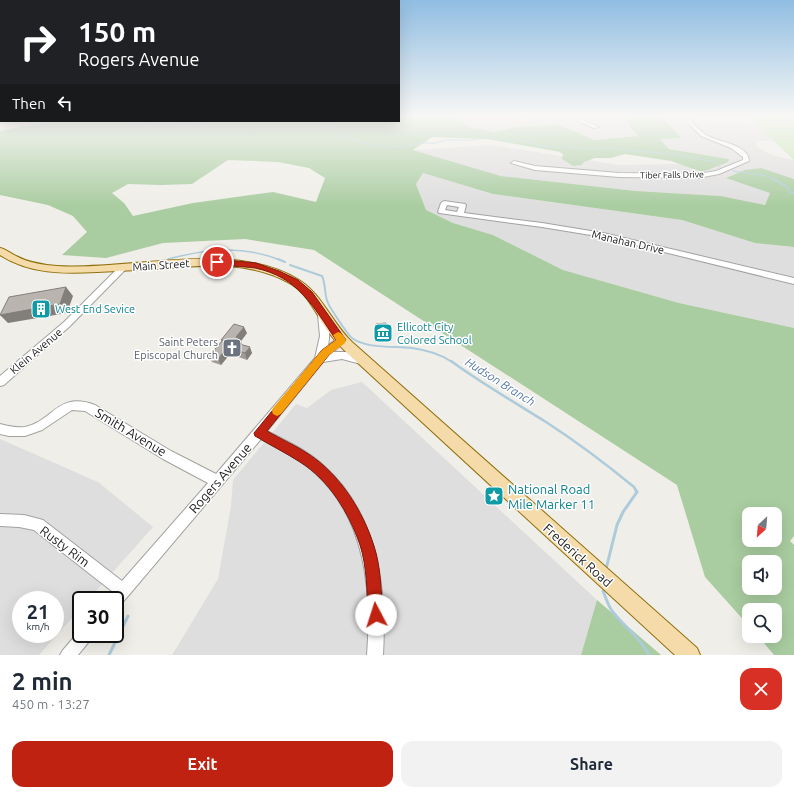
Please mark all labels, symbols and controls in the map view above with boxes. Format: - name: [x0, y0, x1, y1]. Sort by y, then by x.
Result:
- icon: right: [12, 16, 64, 68]
- text: 150 m: [78, 16, 156, 47]
- text: Rogers Avenue: [78, 49, 199, 69]
- icon: left: [54, 92, 76, 114]
- text: Then: [12, 95, 46, 112]
- street label: Tiber Falls Drive: [640, 169, 704, 181]
- street label: Manahan Drive: [591, 228, 665, 256]
- pin: [200, 245, 234, 279]
- icon: arrive: [206, 251, 228, 273]
- street label: Main Street: [132, 257, 191, 273]
- building icon: West End Sevice: [30, 298, 52, 320]
- place label: West End Sevice: [55, 303, 135, 315]
- place label: Ellicott City Colored School: [397, 321, 472, 346]
- museum icon: Ellicott City Colored School: [372, 322, 394, 344]
- street label: Klein Avenue: [8, 326, 64, 376]
- place label: Saint Peters Episcopal Church: [134, 336, 218, 361]
- church icon: Saint Peters Episcopal Church: [221, 337, 243, 359]
- water label: Hudson Branch: [463, 355, 537, 408]
- street label: Smith Avenue: [93, 405, 169, 459]
- street label: Rogers Avenue: [186, 440, 254, 516]
- place label: National Road Mile Marker 11: [508, 482, 595, 511]
- place icon: National Road Mile Marker 11: [483, 485, 505, 507]
- north arrow: [742, 507, 782, 547]
- map controls: [742, 507, 782, 643]
- street label: Frederick Road: [541, 521, 615, 589]
- street label: Rusty Rim: [38, 523, 92, 569]
- button: sound: [742, 555, 782, 595]
- speed limit sign: 30: [72, 591, 124, 643]
- position arrow: [355, 594, 397, 636]
- text: 21: [27, 600, 49, 623]
- button: search: [742, 603, 782, 643]
- text: km/h: [26, 621, 50, 632]
- text: 2 min: [12, 668, 73, 695]
- button: close: [740, 668, 782, 710]
- text: 450 m · 13:27: [12, 697, 90, 711]
- button: Exit: [12, 741, 393, 787]
- button: Share: [401, 741, 782, 787]

